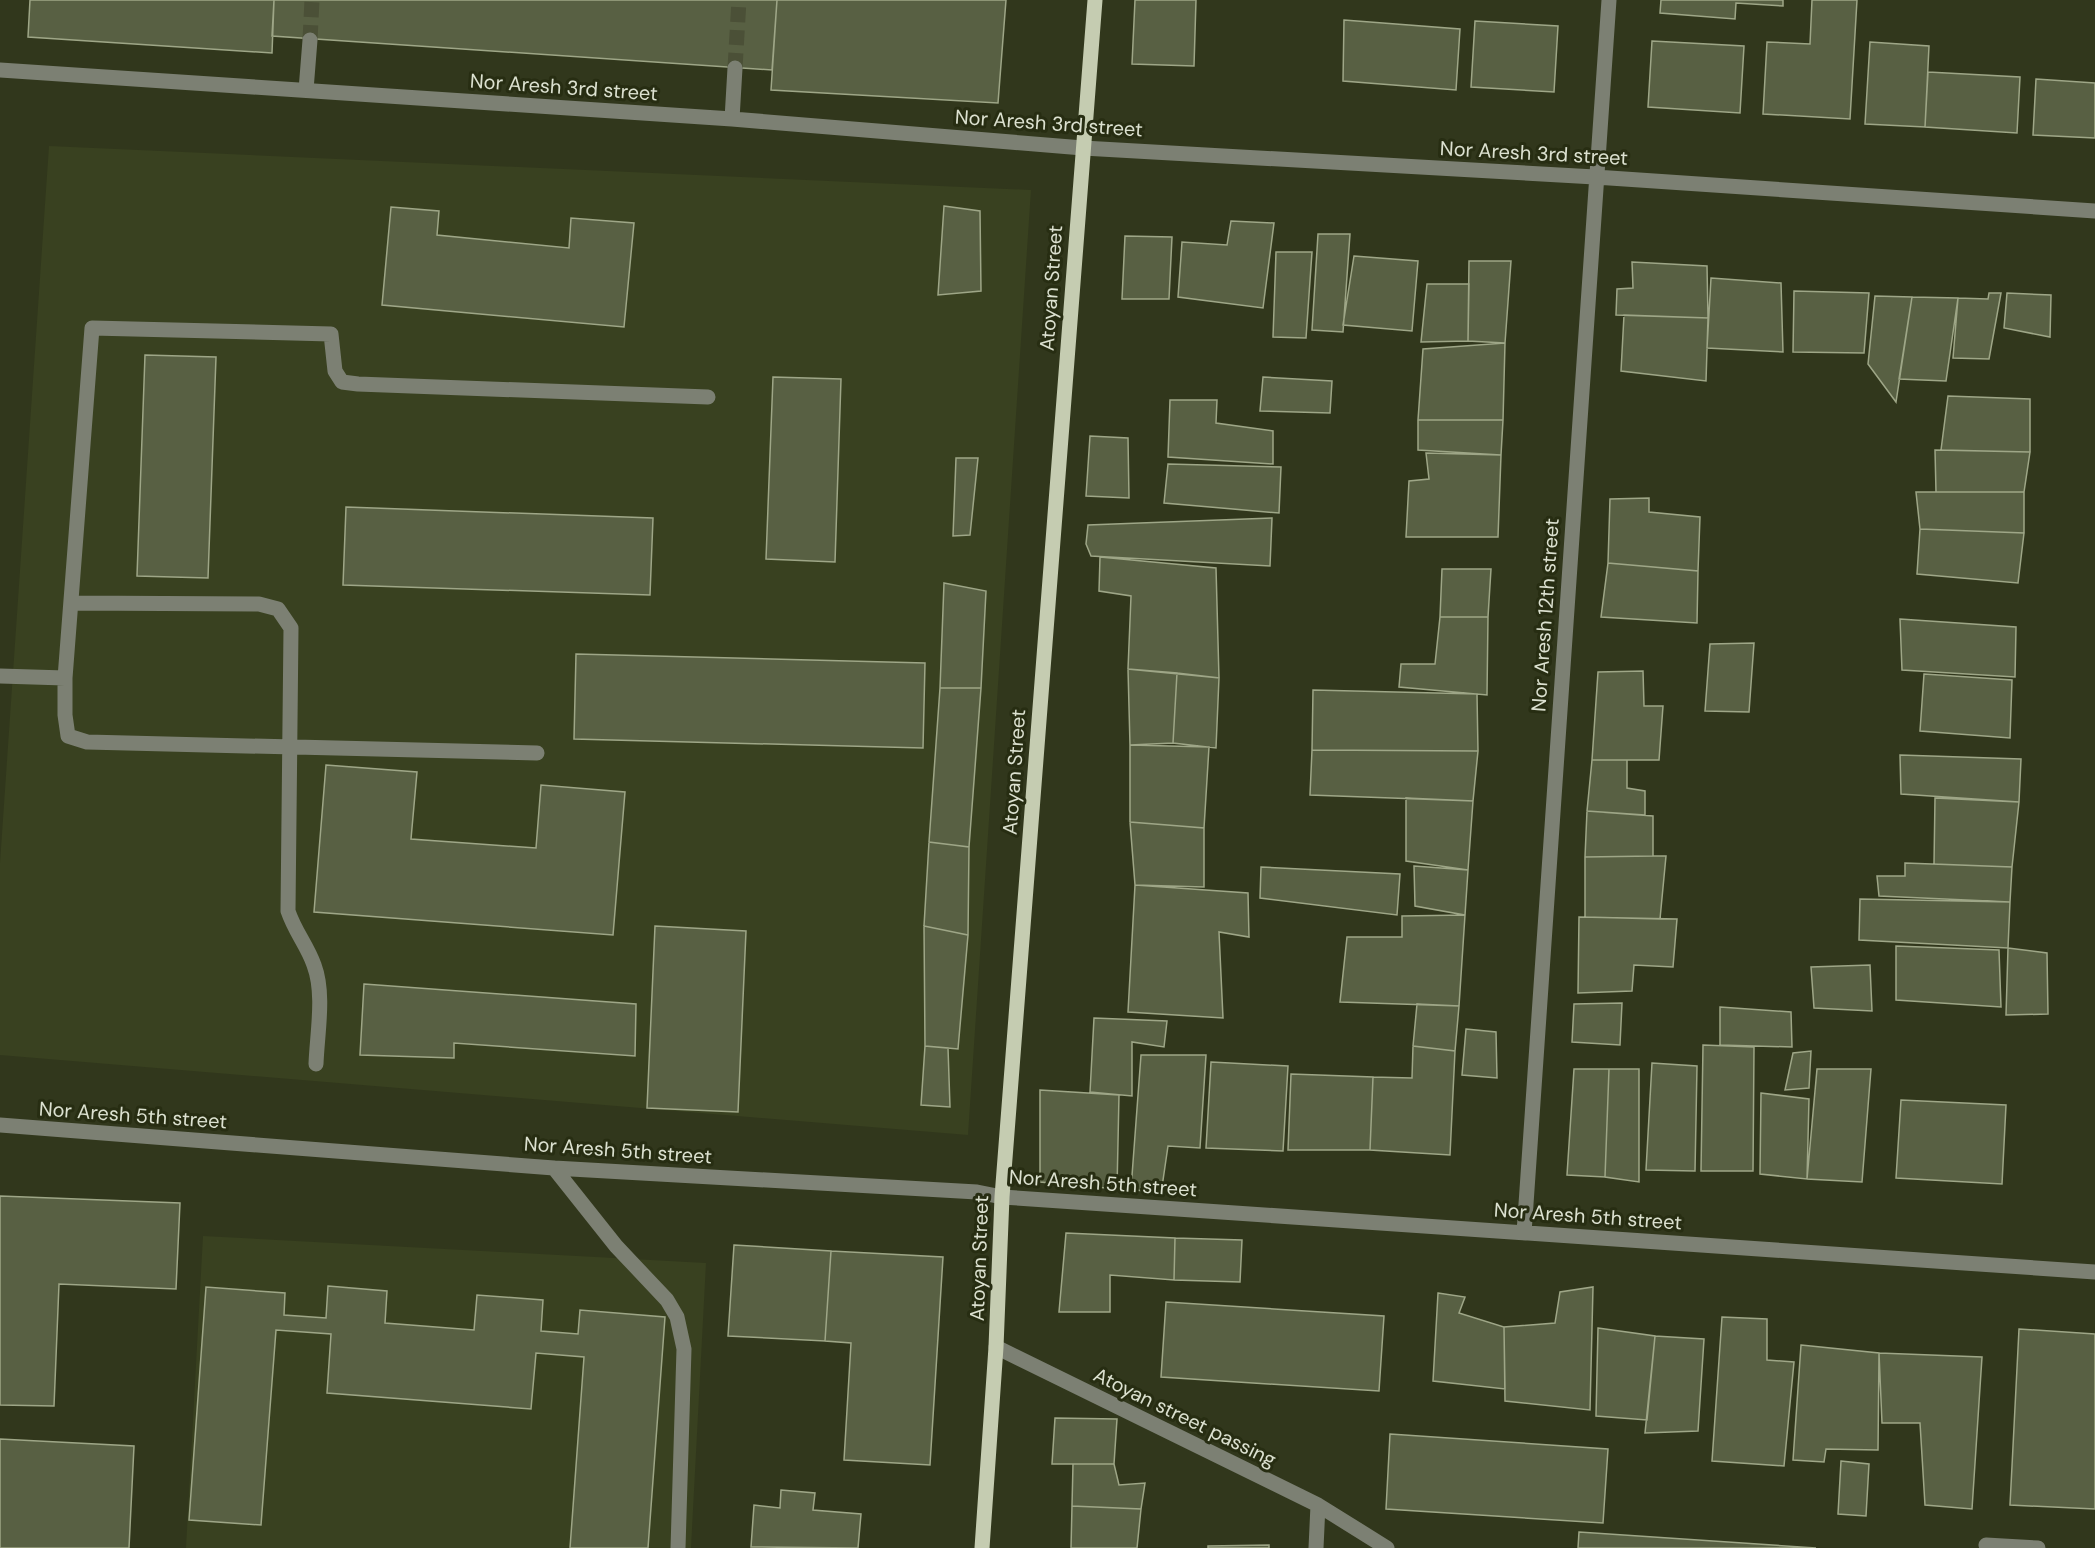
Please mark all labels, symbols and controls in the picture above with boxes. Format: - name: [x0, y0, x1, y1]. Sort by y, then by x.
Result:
- street label: Nor Aresh 3rd street: [469, 67, 659, 107]
- street label: Nor Aresh 3rd street: [954, 103, 1144, 143]
- street label: Nor Aresh 3rd street: [1439, 135, 1629, 171]
- street label: Atoyan Street: [1034, 224, 1068, 352]
- street label: Nor Aresh 12th street: [1525, 517, 1565, 713]
- street label: Atoyan Street: [997, 708, 1031, 836]
- street label: Nor Aresh 5th street: [38, 1095, 228, 1135]
- street label: Nor Aresh 5th street: [523, 1130, 713, 1170]
- street label: Nor Aresh 5th street: [1008, 1163, 1198, 1203]
- street label: Atoyan Street: [964, 1194, 994, 1321]
- street label: Nor Aresh 5th street: [1493, 1196, 1683, 1236]
- street label: Atoyan street passing: [1089, 1361, 1281, 1473]

